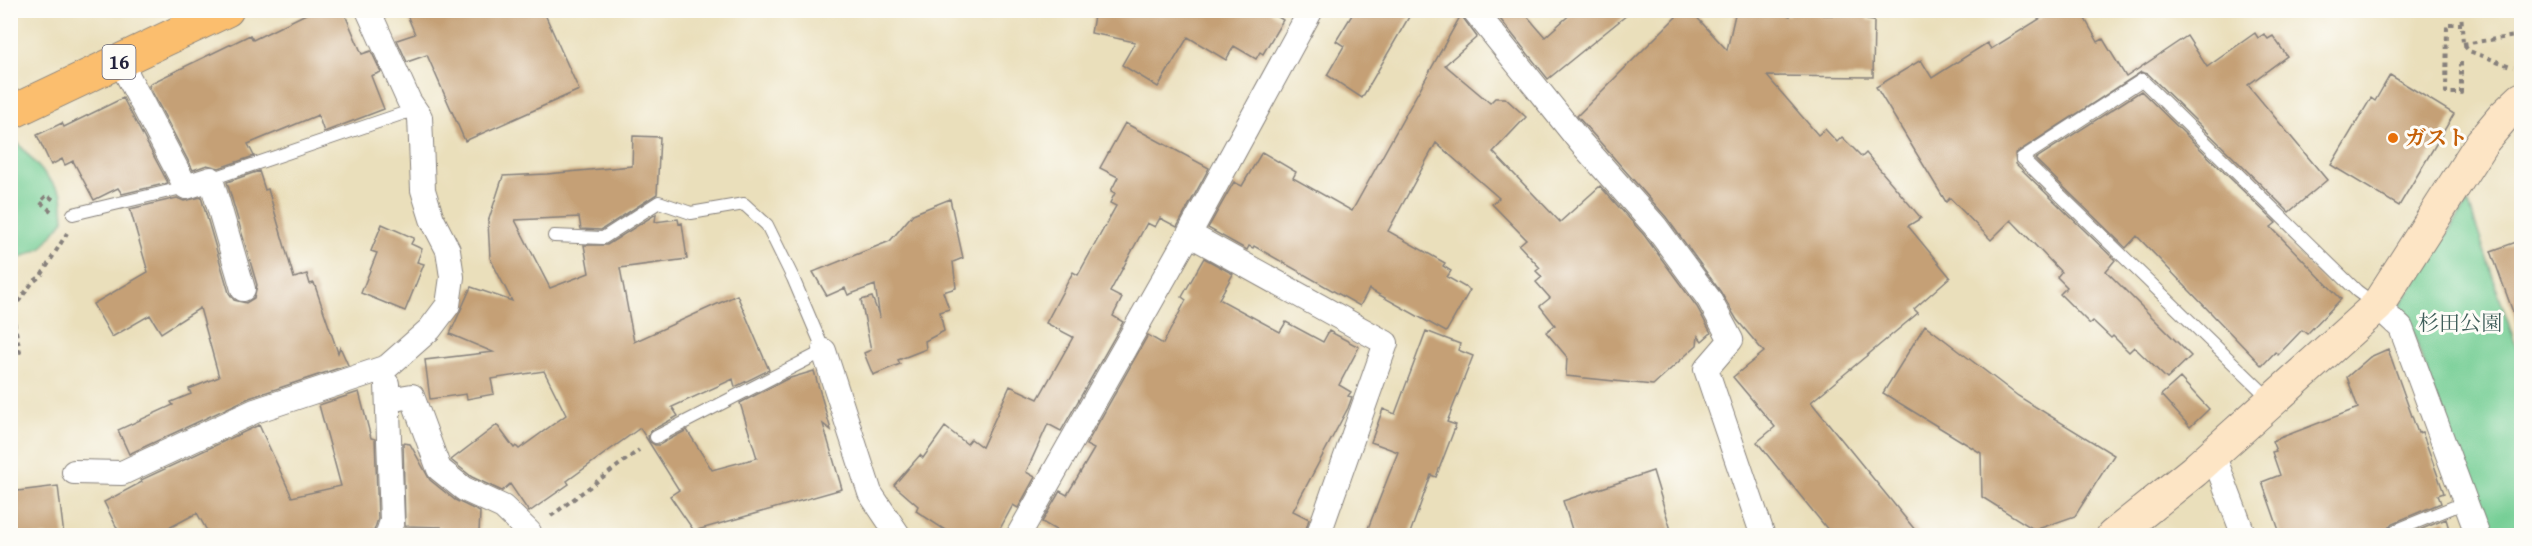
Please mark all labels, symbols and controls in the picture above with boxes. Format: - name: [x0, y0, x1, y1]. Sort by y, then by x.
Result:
- road number: 16: [102, 45, 136, 79]
- place label: ガスト: [2405, 122, 2468, 153]
- marker: ガスト: [2386, 131, 2400, 145]
- park label: 杉田公園: [2418, 307, 2502, 338]

